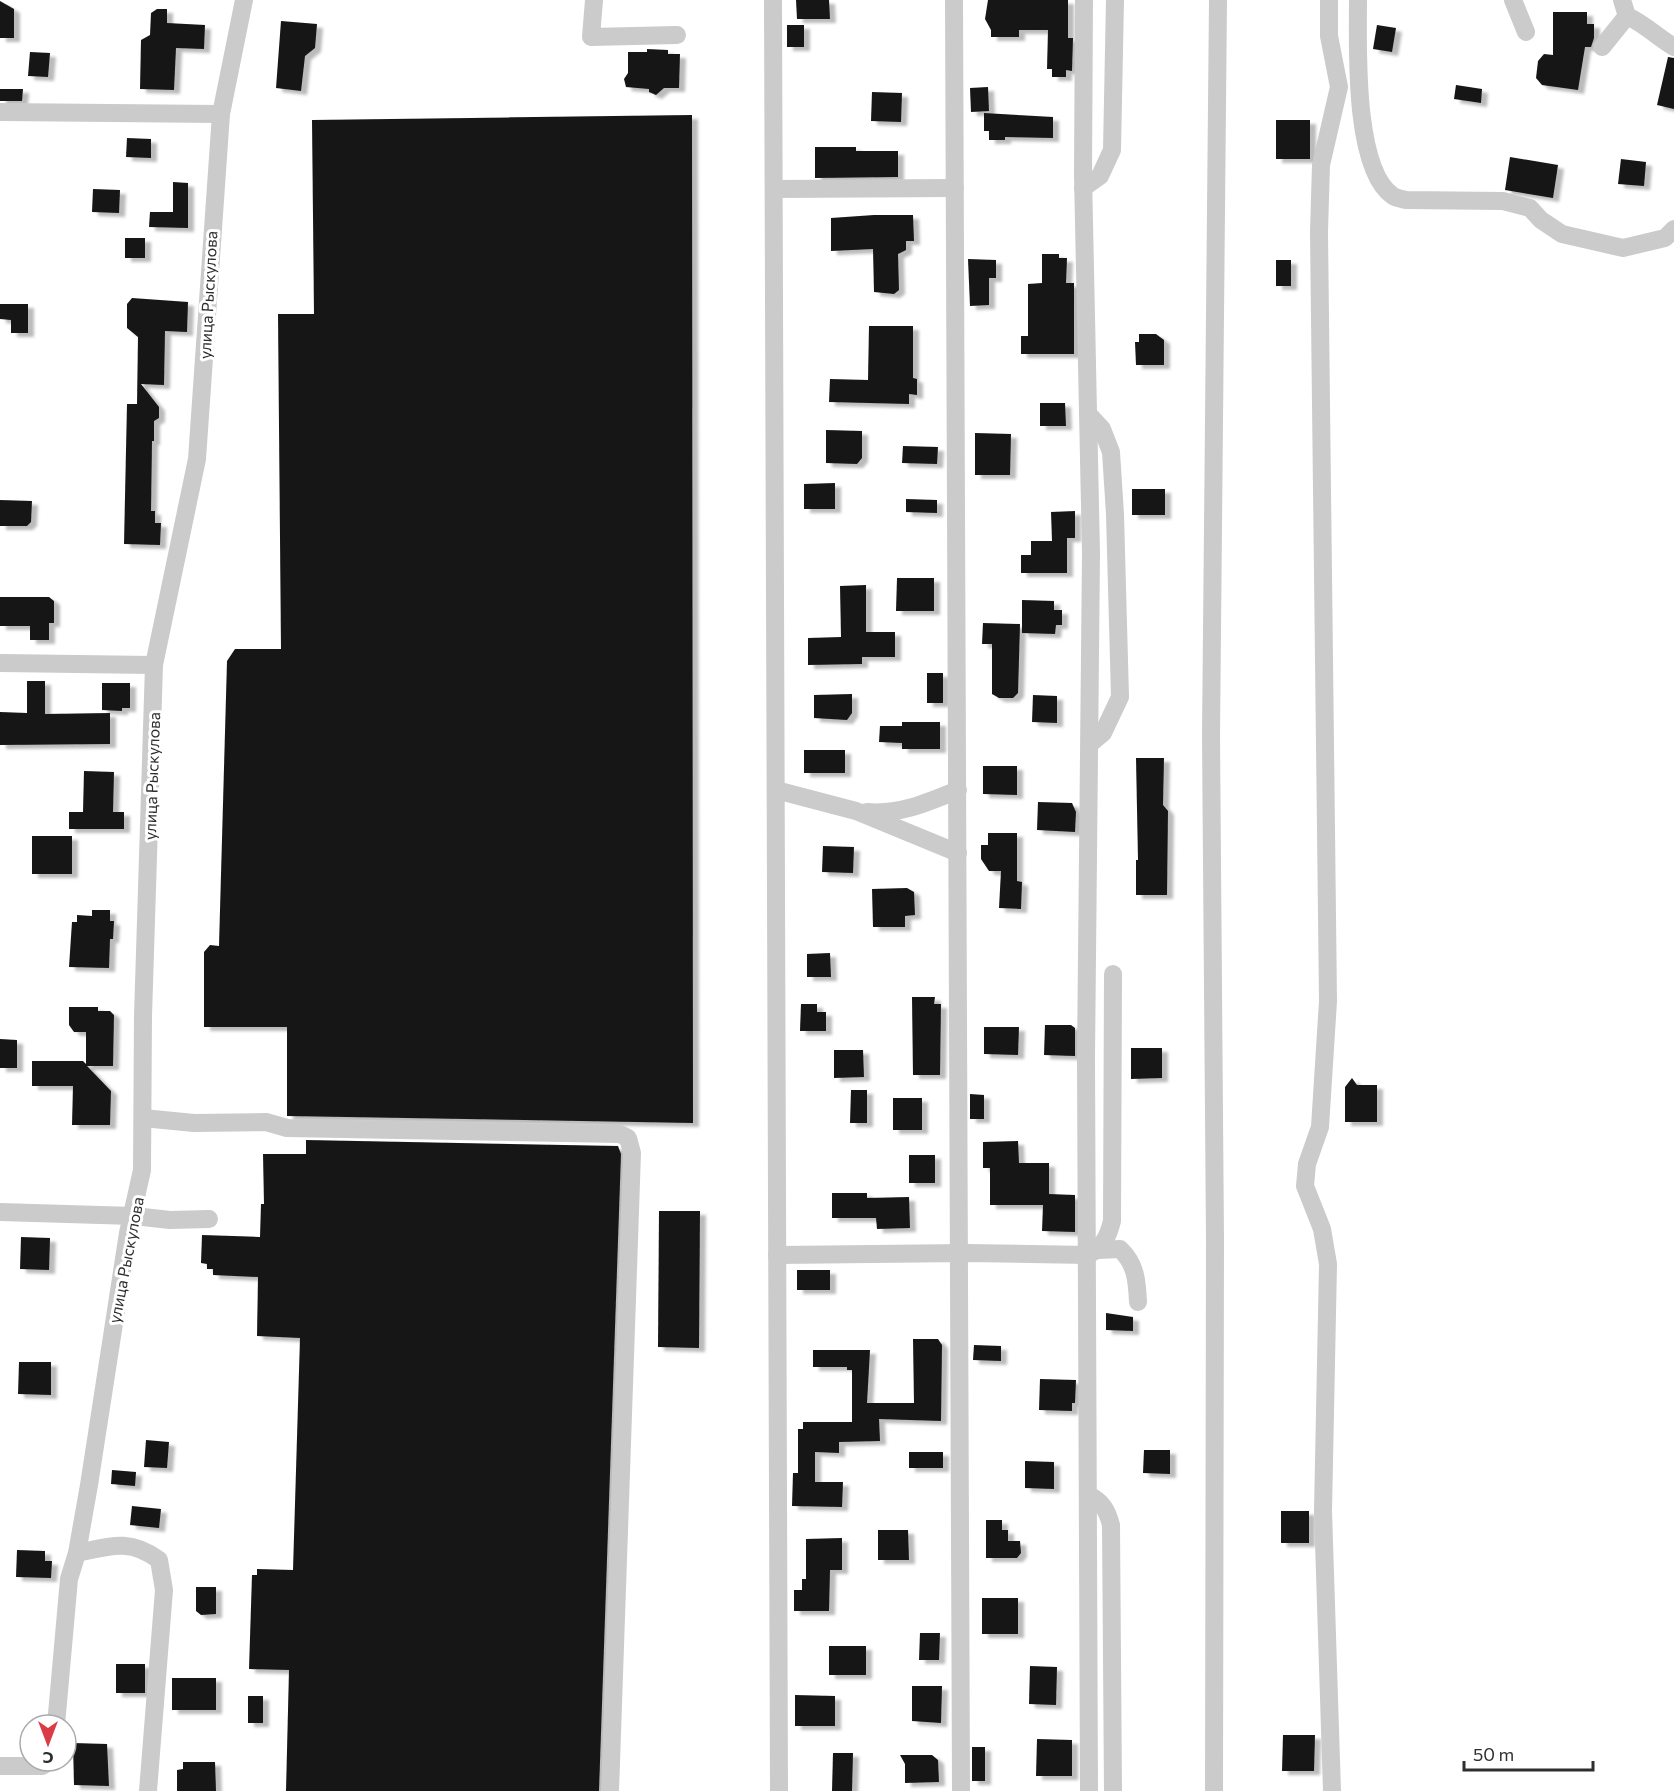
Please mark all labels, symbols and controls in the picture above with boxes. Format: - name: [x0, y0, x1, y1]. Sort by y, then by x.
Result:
- street label: улица Рыскулова: [195, 230, 220, 360]
- street label: улица Рыскулова: [140, 712, 163, 840]
- street label: улица Рыскулова: [104, 1195, 147, 1325]
- north arrow: [18, 1713, 78, 1773]
- scale bar: [1464, 1734, 1593, 1772]
- text: 50 m: [1473, 1743, 1514, 1765]
- text: С: [42, 1749, 53, 1768]

